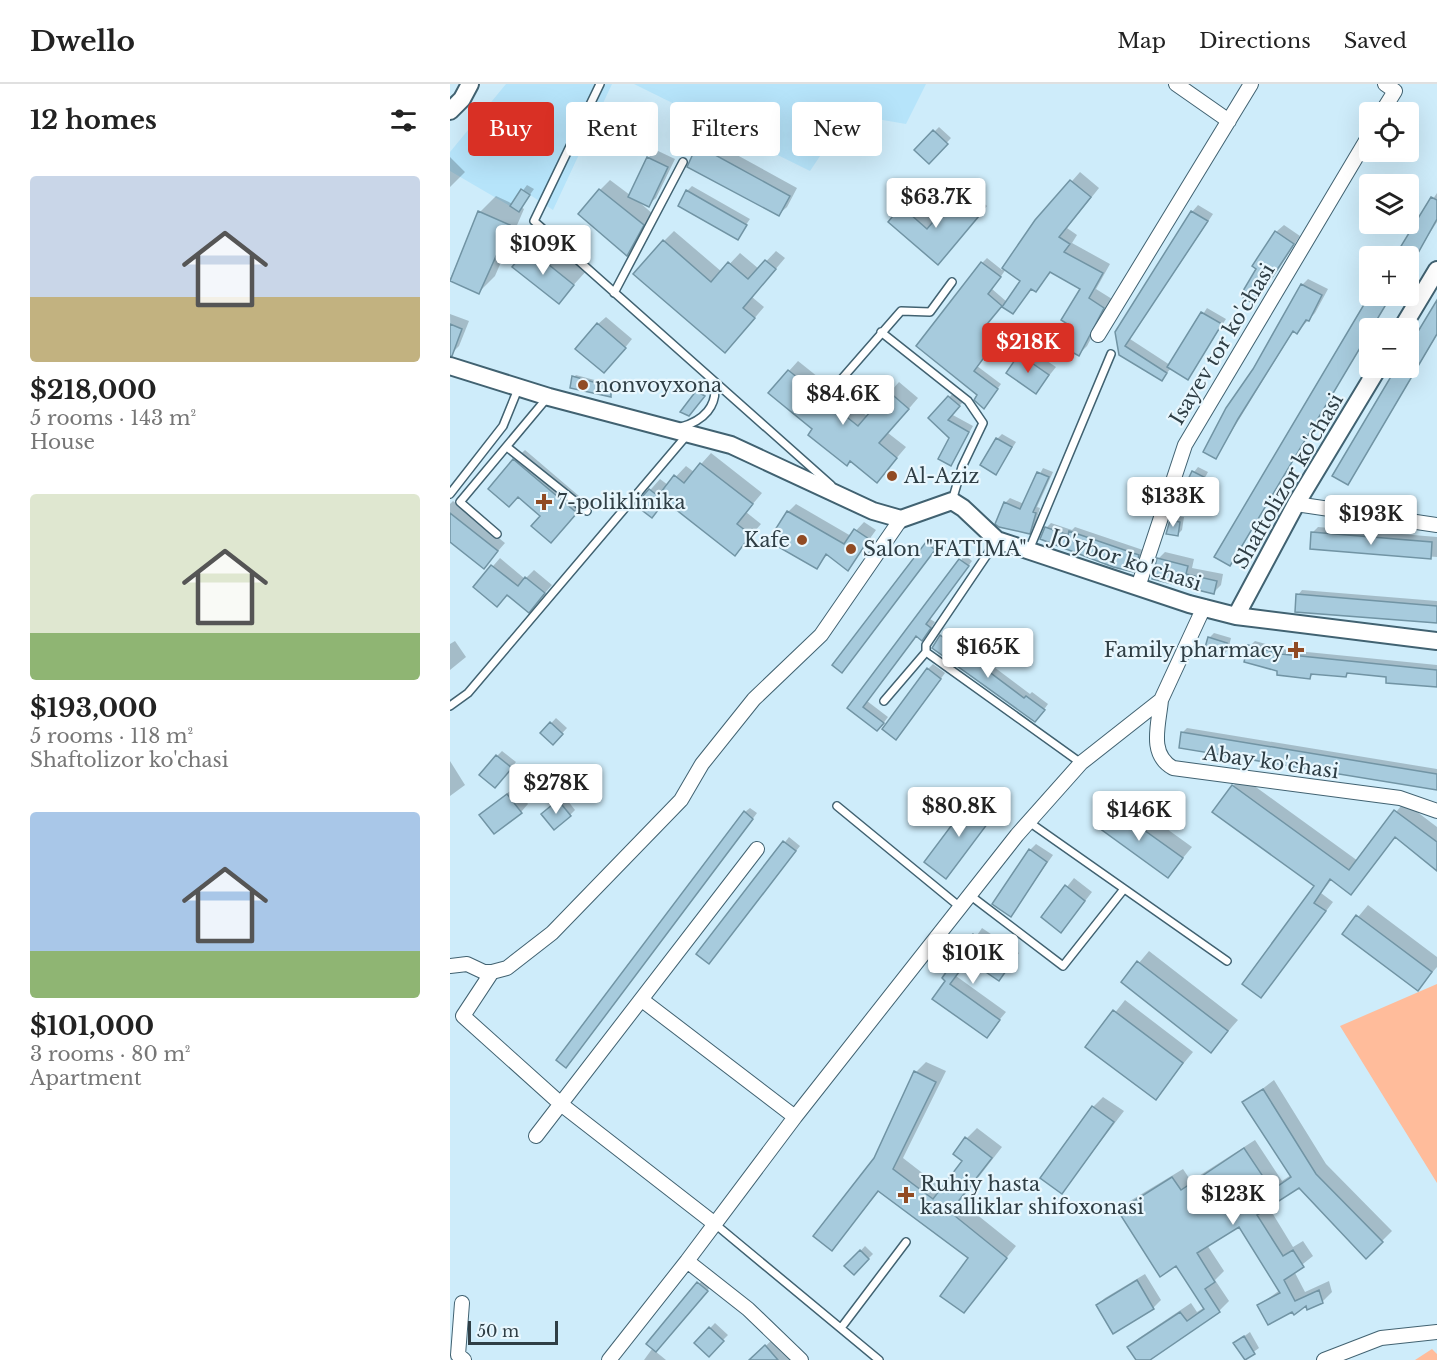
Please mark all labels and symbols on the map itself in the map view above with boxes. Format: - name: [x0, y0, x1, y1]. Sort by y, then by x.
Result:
- pin: $63.7K: [887, 178, 985, 229]
- pin: $109K: [501, 225, 585, 276]
- street label: Isayev tor ko'chasi: [1164, 259, 1280, 429]
- pin: $218K: [986, 323, 1070, 374]
- place label: nonvoyxona: [595, 373, 723, 397]
- pin: $84.6K: [794, 375, 892, 426]
- marker: nonvoyxona: [576, 378, 590, 392]
- street label: Shaftolizor ko'chasi: [1228, 389, 1348, 573]
- place label: Al-Aziz: [903, 464, 979, 488]
- marker: Al-Aziz: [885, 469, 899, 483]
- pin: $133K: [1131, 477, 1215, 528]
- place label: 7-poliklinika: [557, 490, 686, 514]
- marker: 7-poliklinika: [535, 493, 553, 511]
- pin: $193K: [1329, 495, 1413, 546]
- street label: Jo'ybor ko'chasi: [1045, 523, 1205, 596]
- place label: Kafe: [744, 528, 790, 552]
- marker: Kafe: [795, 533, 809, 547]
- place label: Salon "FATIMA": [863, 537, 1027, 561]
- marker: Salon "FATIMA": [844, 542, 858, 556]
- pin: $165K: [946, 628, 1030, 679]
- place label: Family pharmacy: [1104, 638, 1284, 662]
- marker: Family pharmacy: [1289, 643, 1303, 657]
- street label: Abay ko'chasi: [1201, 740, 1341, 783]
- pin: $278K: [514, 764, 598, 815]
- pin: $80.8K: [910, 787, 1008, 838]
- pin: $146K: [1097, 791, 1181, 842]
- pin: $101K: [931, 934, 1015, 985]
- place label: Ruhiy hasta kasalliklar shifoxonasi: [920, 1172, 1144, 1219]
- pin: $123K: [1191, 1175, 1275, 1226]
- marker: Ruhiy hasta kasalliklar shifoxonasi: [897, 1186, 915, 1204]
- scale bar: [468, 1318, 558, 1346]

